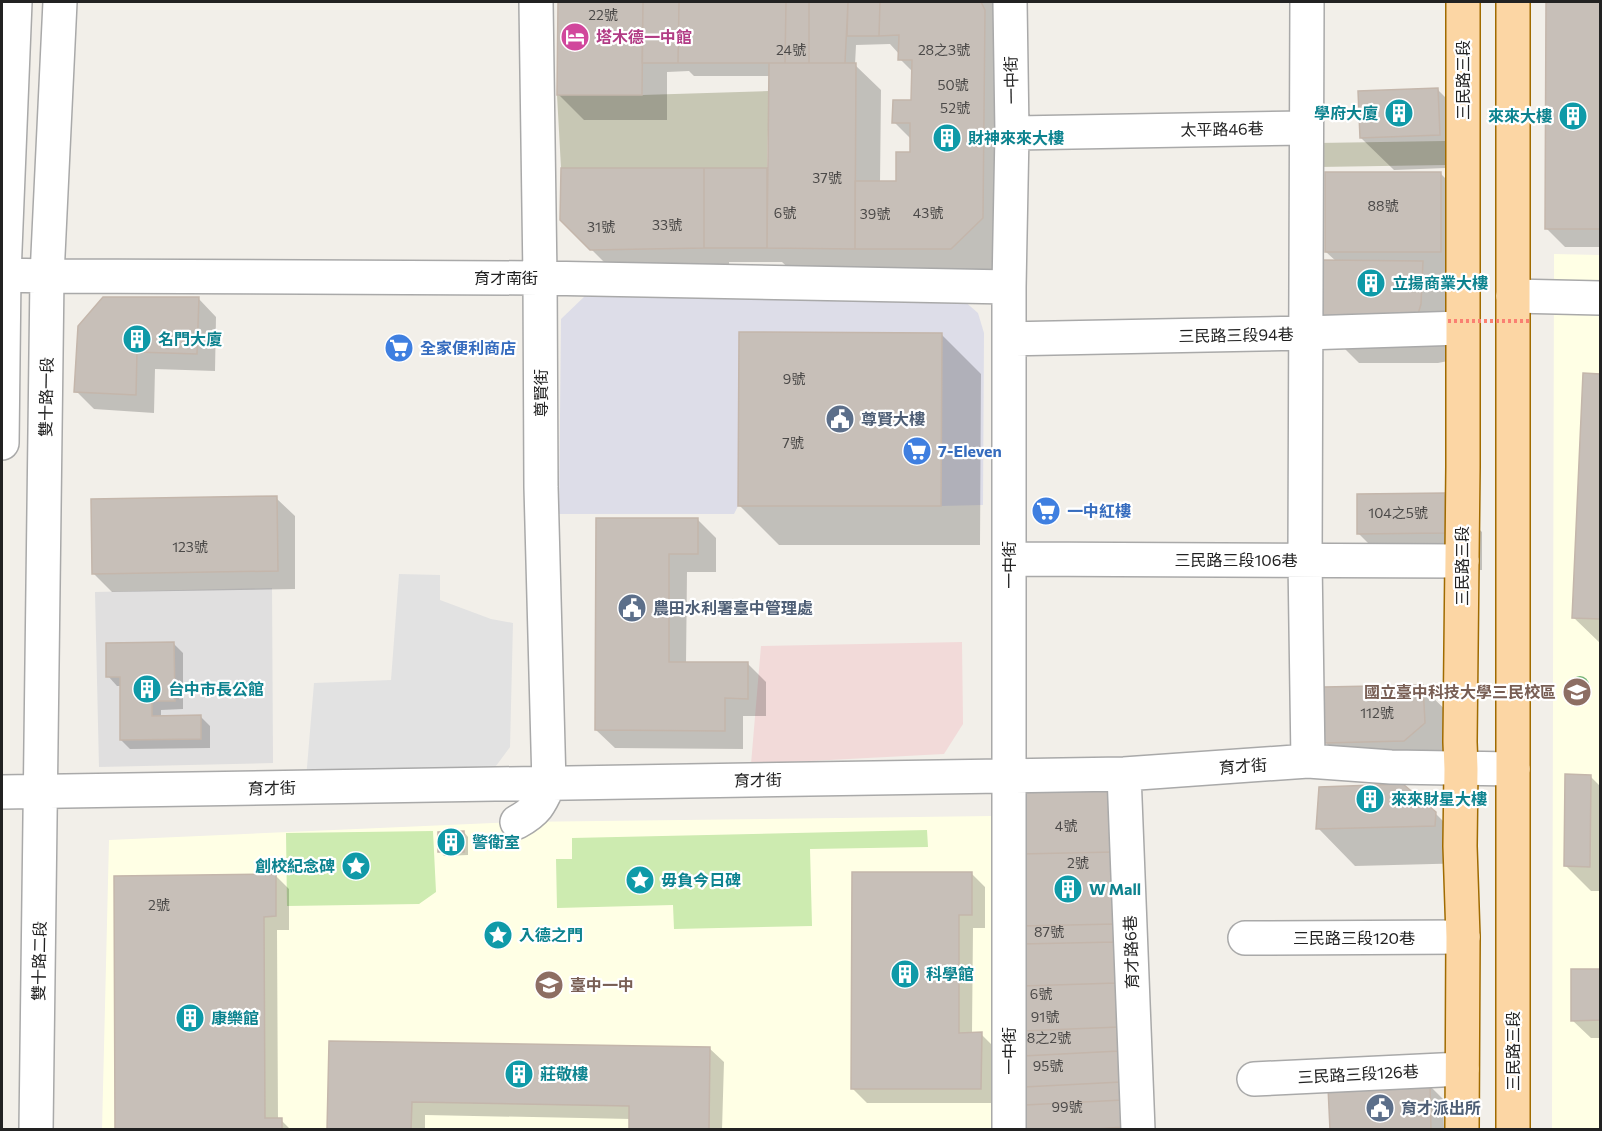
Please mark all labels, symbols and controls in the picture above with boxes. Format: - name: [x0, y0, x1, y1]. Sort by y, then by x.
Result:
- house number: 22號: [588, 6, 618, 23]
- hotel icon: 塔木德一中館: [559, 21, 591, 53]
- place label: 塔木德一中館: [596, 27, 692, 46]
- street label: 三民路三段: [1453, 40, 1472, 120]
- house number: 24號: [776, 41, 806, 58]
- house number: 28之3號: [918, 41, 970, 58]
- street label: 一中街: [1001, 56, 1020, 104]
- house number: 50號: [937, 76, 969, 93]
- building icon: 學府大廈: [1383, 97, 1415, 129]
- house number: 52號: [940, 99, 970, 116]
- building icon: 來來大樓: [1557, 100, 1589, 132]
- place label: 學府大廈: [1314, 103, 1378, 122]
- place label: 來來大樓: [1488, 106, 1552, 125]
- street label: 太平路46巷: [1180, 118, 1264, 139]
- building icon: 財神來來大樓: [931, 122, 963, 154]
- place label: 財神來來大樓: [968, 128, 1064, 147]
- house number: 37號: [812, 169, 842, 186]
- house number: 88號: [1368, 197, 1399, 214]
- house number: 6號: [774, 204, 796, 221]
- house number: 43號: [913, 204, 943, 221]
- house number: 39號: [860, 205, 890, 222]
- house number: 33號: [652, 216, 682, 233]
- house number: 31號: [587, 218, 615, 235]
- building icon: 立揚商業大樓: [1355, 267, 1387, 299]
- street label: 育才南街: [474, 268, 538, 287]
- place label: 立揚商業大樓: [1392, 273, 1488, 292]
- building icon: 名門大廈: [121, 323, 153, 355]
- street label: 三民路三段94巷: [1178, 324, 1294, 345]
- place label: 名門大廈: [158, 329, 222, 348]
- supermarket icon: 全家便利商店: [383, 332, 415, 364]
- place label: 全家便利商店: [420, 338, 516, 357]
- street label: 雙十路一段: [35, 357, 56, 437]
- street label: 尊賢街: [531, 369, 550, 417]
- house number: 9號: [783, 370, 805, 387]
- public building icon: 尊賢大樓: [824, 403, 856, 435]
- place label: 尊賢大樓: [861, 409, 925, 428]
- house number: 7號: [782, 434, 804, 451]
- supermarket icon: 7-Eleven: [901, 435, 933, 467]
- place label: 7-Eleven: [938, 441, 1002, 460]
- supermarket icon: 一中紅樓: [1030, 495, 1062, 527]
- place label: 一中紅樓: [1067, 501, 1131, 520]
- house number: 104之5號: [1368, 504, 1428, 521]
- street label: 三民路三段: [1452, 526, 1471, 606]
- house number: 123號: [172, 538, 208, 555]
- street label: 一中街: [999, 541, 1018, 589]
- street label: 三民路三段106巷: [1175, 550, 1298, 569]
- public building icon: 農田水利署臺中管理處: [616, 592, 648, 624]
- place label: 農田水利署臺中管理處: [653, 598, 813, 617]
- building icon: 台中市長公館: [131, 673, 163, 705]
- school or university icon: 國立臺中科技大學三民校區: [1561, 676, 1593, 708]
- place label: 台中市長公館: [168, 679, 264, 698]
- place label: 國立臺中科技大學三民校區: [1364, 682, 1556, 701]
- house number: 112號: [1360, 704, 1394, 721]
- street label: 育才街: [1218, 754, 1268, 777]
- street label: 育才街: [734, 770, 782, 789]
- street label: 育才街: [248, 778, 296, 797]
- building icon: 來來財星大樓: [1354, 783, 1386, 815]
- place label: 來來財星大樓: [1391, 789, 1487, 808]
- house number: 4號: [1055, 817, 1077, 834]
- building icon: 警衛室: [435, 826, 467, 858]
- place label: 警衛室: [472, 832, 520, 851]
- place icon: 創校紀念碑: [340, 850, 372, 882]
- house number: 2號: [1067, 854, 1089, 871]
- place label: 創校紀念碑: [255, 856, 335, 875]
- place icon: 毋負今日碑: [624, 864, 656, 896]
- place label: 毋負今日碑: [661, 870, 741, 889]
- building icon: W Mall: [1052, 873, 1084, 905]
- place label: W Mall: [1089, 879, 1141, 898]
- house number: 2號: [148, 896, 170, 913]
- street label: 育才路6巷: [1120, 915, 1141, 989]
- place icon: 入德之門: [482, 919, 514, 951]
- street label: 雙十路二段: [28, 921, 49, 1001]
- house number: 87號: [1034, 923, 1064, 940]
- place label: 入德之門: [519, 925, 583, 944]
- street label: 三民路三段120巷: [1293, 928, 1415, 947]
- building icon: 科學館: [889, 958, 921, 990]
- place label: 科學館: [926, 964, 974, 983]
- school or university icon: 臺中一中: [533, 969, 565, 1001]
- place label: 臺中一中: [570, 975, 634, 994]
- house number: 6號: [1030, 985, 1052, 1002]
- building icon: 康樂館: [174, 1002, 206, 1034]
- place label: 康樂館: [211, 1008, 259, 1027]
- house number: 91號: [1031, 1008, 1059, 1025]
- street label: 三民路三段: [1503, 1011, 1522, 1091]
- street label: 一中街: [999, 1027, 1018, 1075]
- house number: 8之2號: [1027, 1029, 1071, 1046]
- house number: 95號: [1033, 1057, 1063, 1074]
- building icon: 莊敬樓: [503, 1058, 535, 1090]
- street label: 三民路三段126巷: [1297, 1061, 1419, 1086]
- place label: 莊敬樓: [540, 1064, 588, 1083]
- public building icon: 育才派出所: [1364, 1092, 1396, 1124]
- house number: 99號: [1052, 1098, 1083, 1115]
- place label: 育才派出所: [1401, 1098, 1481, 1117]

